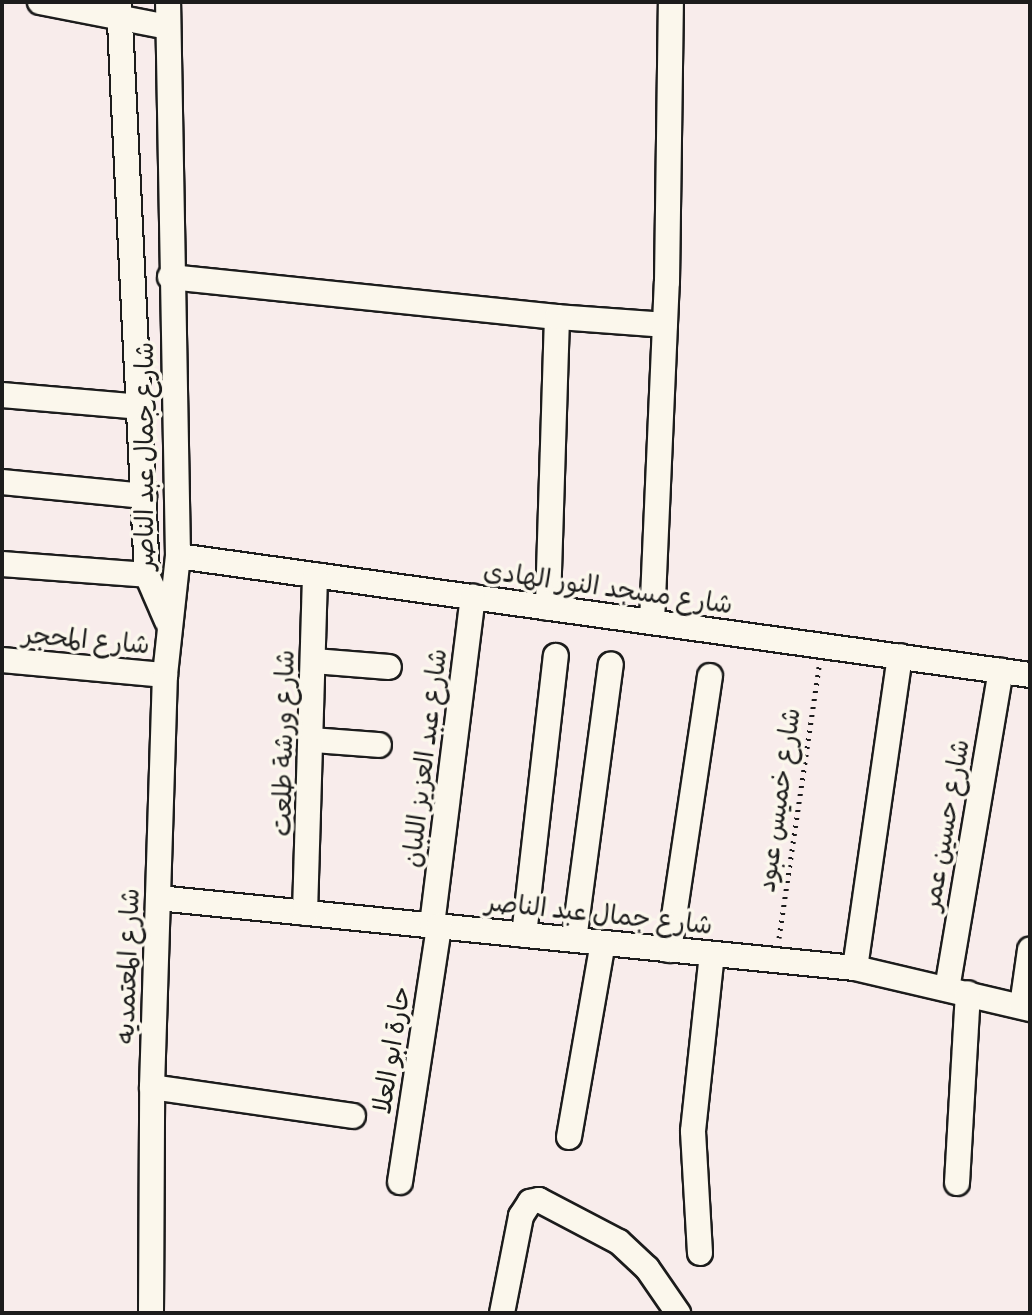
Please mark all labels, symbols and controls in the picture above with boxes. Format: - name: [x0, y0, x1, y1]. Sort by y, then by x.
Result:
- street label: شارع جمال عبد الناصر: [129, 342, 161, 570]
- street label: شارع مسجد النور الهادى: [481, 555, 735, 621]
- street label: شارع المحجر: [21, 619, 151, 661]
- street label: شارع عبد العزيز اللبان: [396, 647, 454, 869]
- street label: شارع ورشة طلعت: [267, 649, 301, 837]
- street label: شارع خميس عبود: [751, 706, 807, 894]
- street label: شارع حسين عمر: [916, 737, 976, 913]
- street label: شارع جمال عبد الناصر: [484, 887, 714, 941]
- street label: شارع المعتمديه: [110, 888, 146, 1044]
- street label: حارة ابو العلا: [367, 984, 417, 1116]

